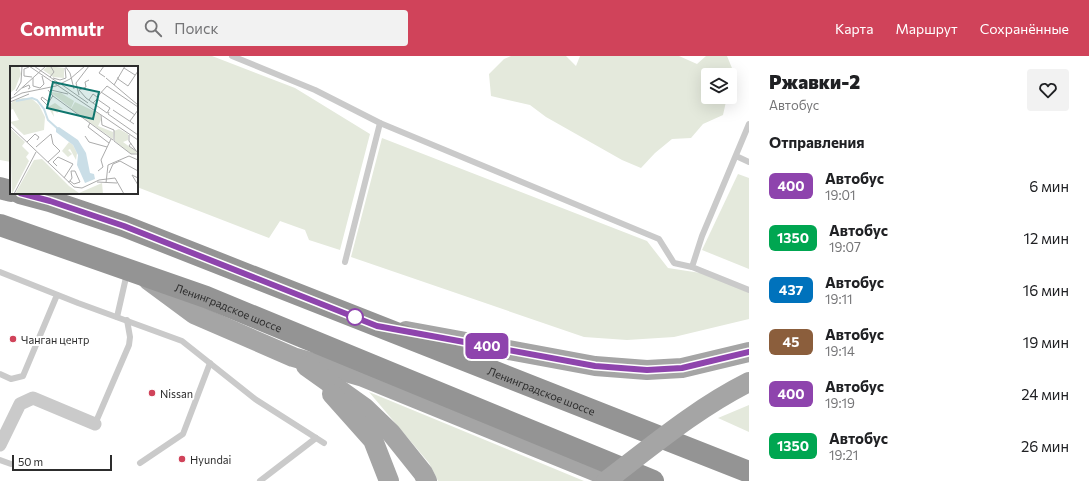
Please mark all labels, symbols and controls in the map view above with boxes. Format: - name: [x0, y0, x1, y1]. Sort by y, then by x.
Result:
- search box: [128, 10, 408, 46]
- text: Commutr: [20, 17, 104, 40]
- icon: search: [142, 17, 164, 39]
- text: Поиск: [174, 19, 218, 37]
- text: Карта: [835, 20, 873, 37]
- text: Маршрут: [895, 20, 958, 37]
- text: Сохранённые: [980, 20, 1069, 37]
- inset map: [10, 66, 138, 194]
- map controls: [701, 68, 737, 104]
- button: layers: [701, 68, 737, 104]
- button: heart: [1027, 69, 1069, 111]
- text: Ржавки-2: [769, 70, 860, 93]
- text: Автобус: [769, 97, 819, 113]
- text: Отправления: [769, 133, 865, 151]
- text: Автобус: [825, 169, 884, 187]
- text: 400: [777, 177, 805, 194]
- text: 6 мин: [1029, 177, 1069, 195]
- text: 19:01: [825, 187, 856, 203]
- text: Автобус: [829, 221, 888, 239]
- text: 1350: [777, 229, 809, 246]
- text: 12 мин: [1024, 229, 1069, 247]
- text: 19:07: [829, 239, 861, 255]
- text: Автобус: [825, 273, 884, 291]
- street label: Ленинградское шоссе: [173, 280, 284, 334]
- text: 437: [779, 281, 803, 298]
- text: 16 мин: [1023, 281, 1069, 299]
- text: 19:11: [825, 291, 853, 307]
- unlabelled marker: [346, 308, 364, 326]
- text: Автобус: [825, 325, 884, 343]
- place label: Чанган центр: [21, 333, 89, 346]
- line badge: 400: [464, 333, 510, 359]
- text: 45: [783, 333, 799, 350]
- text: 19 мин: [1023, 333, 1069, 351]
- marker: Чанган центр: [8, 334, 18, 344]
- text: 400: [473, 337, 501, 354]
- text: 19:14: [825, 343, 855, 359]
- street label: Ленинградское шоссе: [486, 363, 597, 417]
- text: Автобус: [825, 377, 884, 395]
- text: 400: [777, 385, 805, 402]
- text: 24 мин: [1021, 385, 1069, 403]
- place label: Nissan: [160, 387, 193, 400]
- marker: Nissan: [147, 388, 157, 398]
- text: 19:19: [825, 395, 855, 411]
- text: Автобус: [829, 429, 888, 447]
- text: 1350: [777, 437, 809, 454]
- text: 26 мин: [1021, 437, 1069, 455]
- text: 19:21: [829, 447, 858, 463]
- scale bar: [12, 453, 112, 472]
- place label: Hyundai: [190, 453, 231, 466]
- marker: Hyundai: [177, 454, 187, 464]
- text: 50 m: [18, 455, 43, 468]

